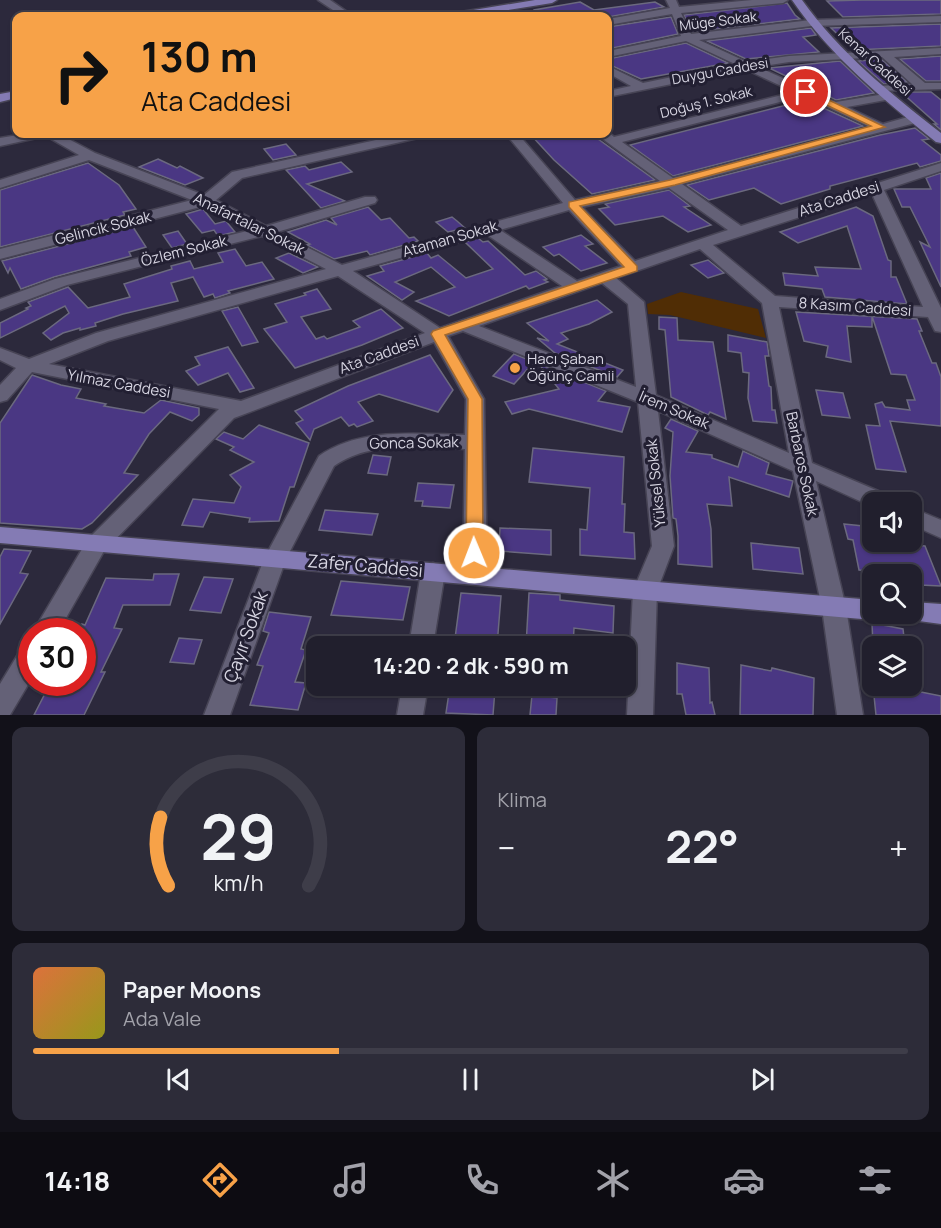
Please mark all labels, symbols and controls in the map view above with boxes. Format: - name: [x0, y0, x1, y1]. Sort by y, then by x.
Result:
- street label: Müge Sokak: [678, 6, 759, 35]
- street label: Kenar Caddesi: [834, 24, 916, 100]
- text: 130 m: [141, 27, 258, 85]
- icon: right: [42, 36, 120, 114]
- street label: Duygu Caddesi: [670, 53, 770, 88]
- pin: [780, 66, 831, 117]
- icon: arrive: [789, 75, 822, 108]
- street label: Doğuş 1. Sokak: [658, 81, 755, 122]
- text: Ata Caddesi: [141, 82, 291, 119]
- street label: Ata Caddesi: [796, 176, 882, 221]
- street label: Anafartalar Sokak: [190, 187, 309, 260]
- street label: Gelincik Sokak: [53, 205, 154, 250]
- street label: Ataman Sokak: [400, 215, 500, 262]
- street label: Özlem Sokak: [139, 230, 230, 271]
- street label: 8 Kasım Caddesi: [798, 292, 912, 321]
- street label: Ata Caddesi: [336, 330, 422, 379]
- place label: Hacı Şaban Öğünç Camii: [527, 348, 615, 386]
- marker: Hacı Şaban Öğünç Camii: [508, 361, 522, 375]
- street label: Yılmaz Caddesi: [66, 364, 172, 403]
- street label: İrem Sokak: [636, 385, 713, 434]
- street label: Barbaros Sokak: [781, 410, 824, 519]
- street label: Gonca Sokak: [369, 431, 459, 454]
- street label: Yüksel Sokak: [640, 437, 671, 528]
- map controls: [862, 492, 922, 696]
- button: sound: [862, 492, 922, 552]
- position arrow: [442, 521, 506, 585]
- street label: Zafer Caddesi: [306, 548, 424, 582]
- button: search: [862, 564, 922, 624]
- street label: Çayır Sokak: [217, 587, 273, 686]
- speed limit sign: 30: [18, 618, 96, 696]
- button: layers: [862, 636, 922, 696]
- text: 14:20 · 2 dk · 590 m: [373, 651, 569, 681]
- text: Klima: [498, 786, 547, 813]
- text: 29: [200, 793, 276, 879]
- text: 22°: [665, 815, 739, 877]
- text: −: [498, 825, 515, 870]
- text: +: [889, 825, 908, 870]
- text: km/h: [213, 868, 263, 897]
- text: Paper Moons: [123, 975, 261, 1005]
- text: Ada Vale: [123, 1005, 201, 1032]
- icon: previous: [162, 1063, 195, 1096]
- icon: pause: [454, 1063, 487, 1096]
- icon: next: [746, 1063, 779, 1096]
- icon: directions: [199, 1159, 241, 1201]
- icon: music: [330, 1159, 372, 1201]
- icon: phone: [461, 1159, 503, 1201]
- icon: climate: [592, 1159, 634, 1201]
- icon: car: [723, 1159, 765, 1201]
- icon: filters: [854, 1159, 896, 1201]
- text: 14:18: [45, 1162, 110, 1199]

